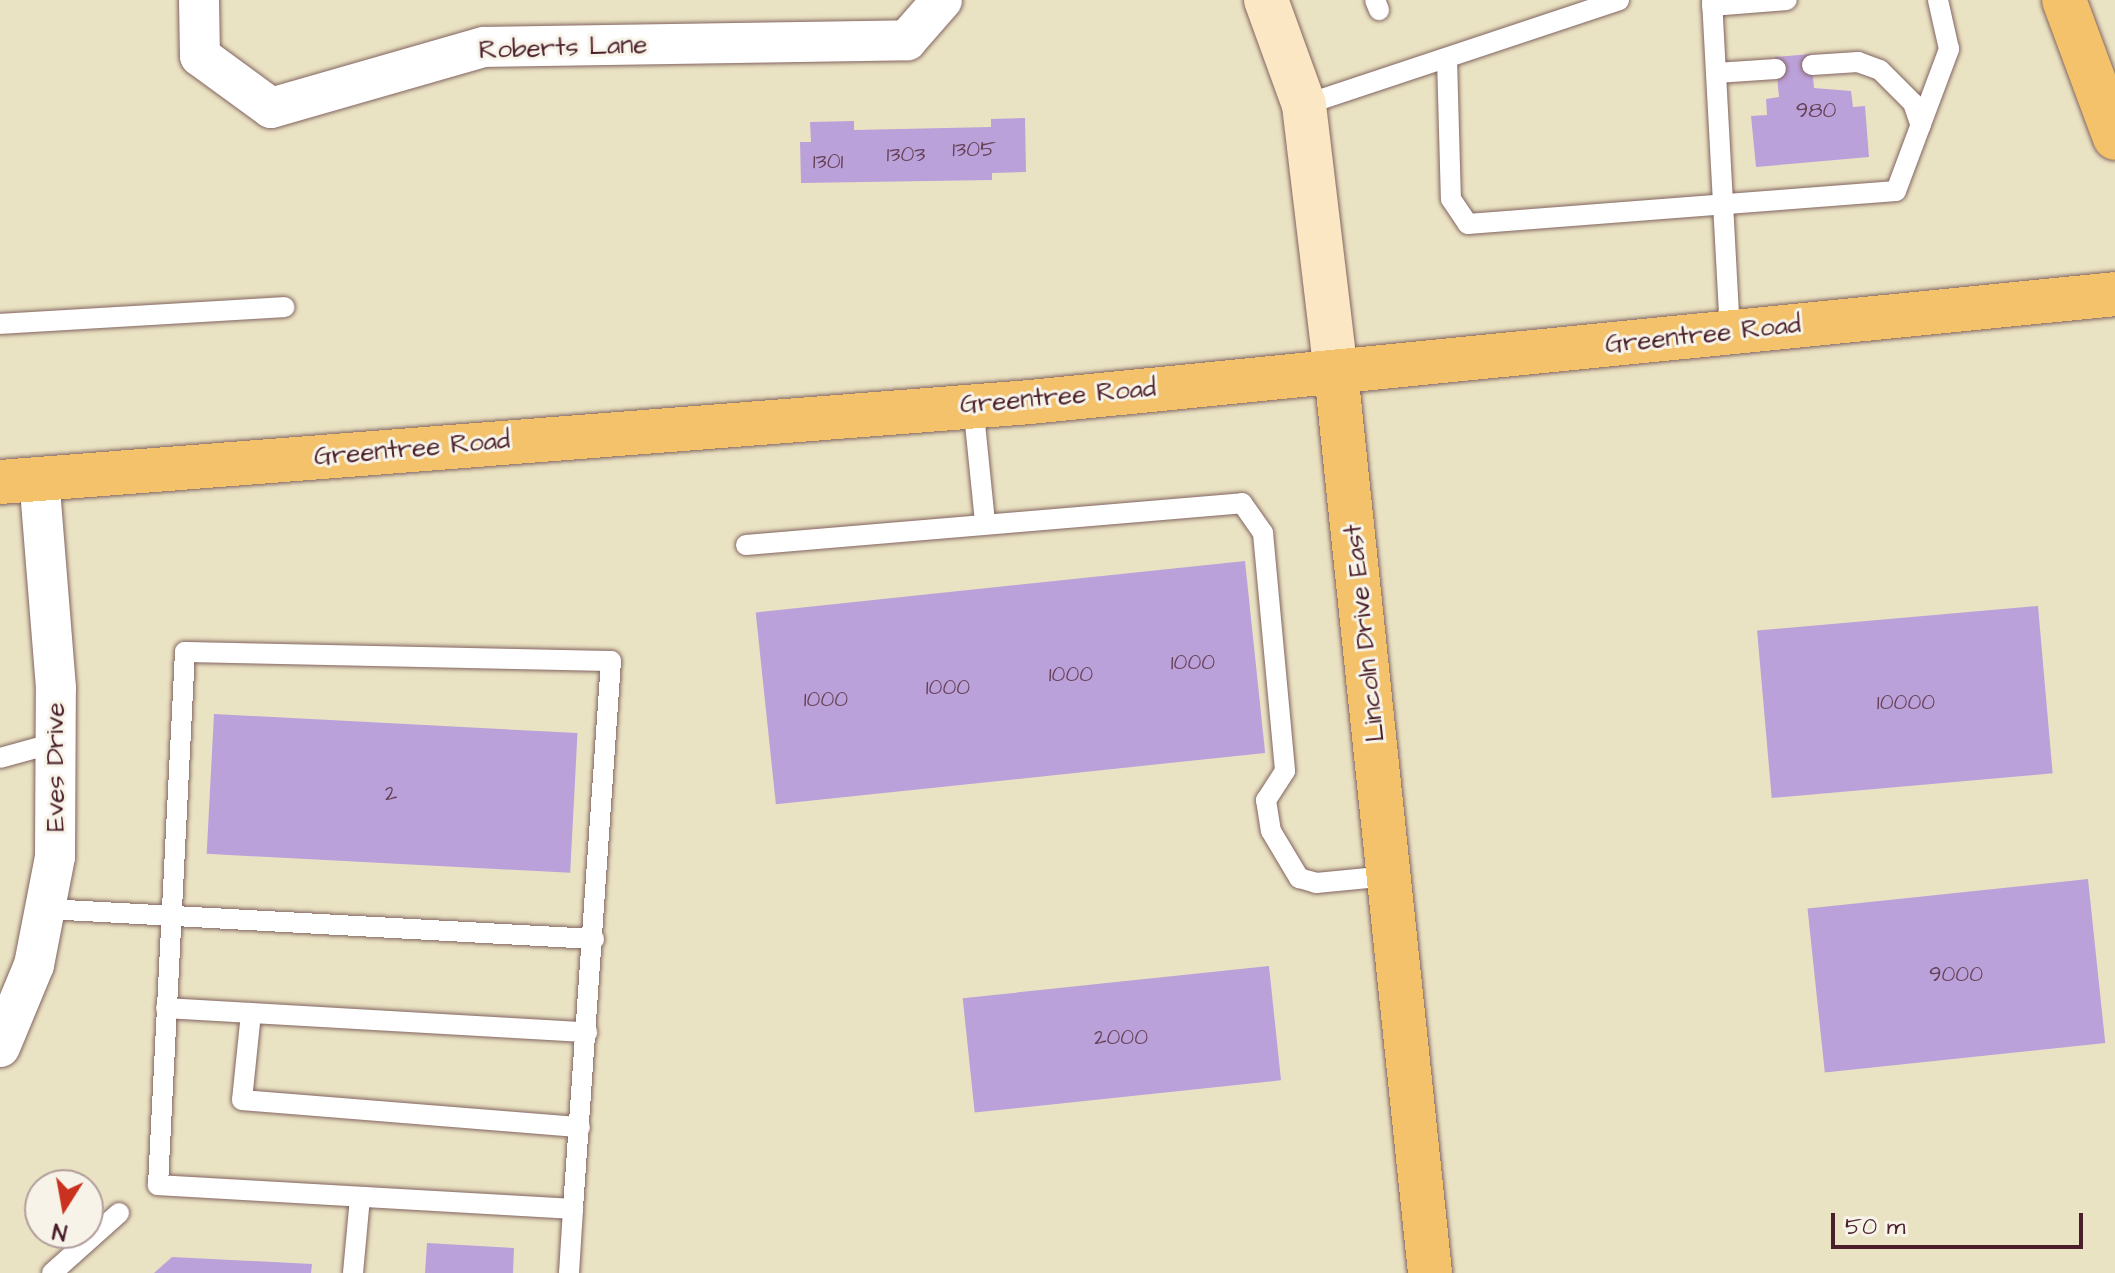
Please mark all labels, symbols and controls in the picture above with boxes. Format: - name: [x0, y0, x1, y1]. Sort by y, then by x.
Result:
- street label: Roberts Lane: [478, 29, 648, 67]
- house number: 980: [1796, 98, 1836, 124]
- house number: 1305: [952, 137, 996, 163]
- house number: 1303: [886, 142, 926, 168]
- house number: 1301: [813, 149, 843, 175]
- street label: Greentree Road: [1604, 309, 1802, 361]
- street label: Greentree Road: [959, 373, 1157, 421]
- street label: Greentree Road: [313, 425, 511, 473]
- street label: Lincoln Drive East: [1338, 523, 1392, 743]
- house number: 1000: [1171, 650, 1215, 676]
- house number: 1000: [1049, 662, 1093, 688]
- house number: 1000: [926, 675, 970, 701]
- house number: 1000: [804, 687, 848, 713]
- house number: 10000: [1877, 690, 1935, 716]
- street label: Eves Drive: [40, 702, 72, 832]
- house number: 2: [385, 781, 397, 807]
- house number: 9000: [1929, 962, 1983, 988]
- house number: 2000: [1094, 1025, 1148, 1051]
- north arrow: [24, 1169, 104, 1249]
- scale bar: [1835, 1197, 2087, 1247]
- text: 50 m: [1845, 1210, 1905, 1244]
- text: N: [50, 1215, 69, 1248]

